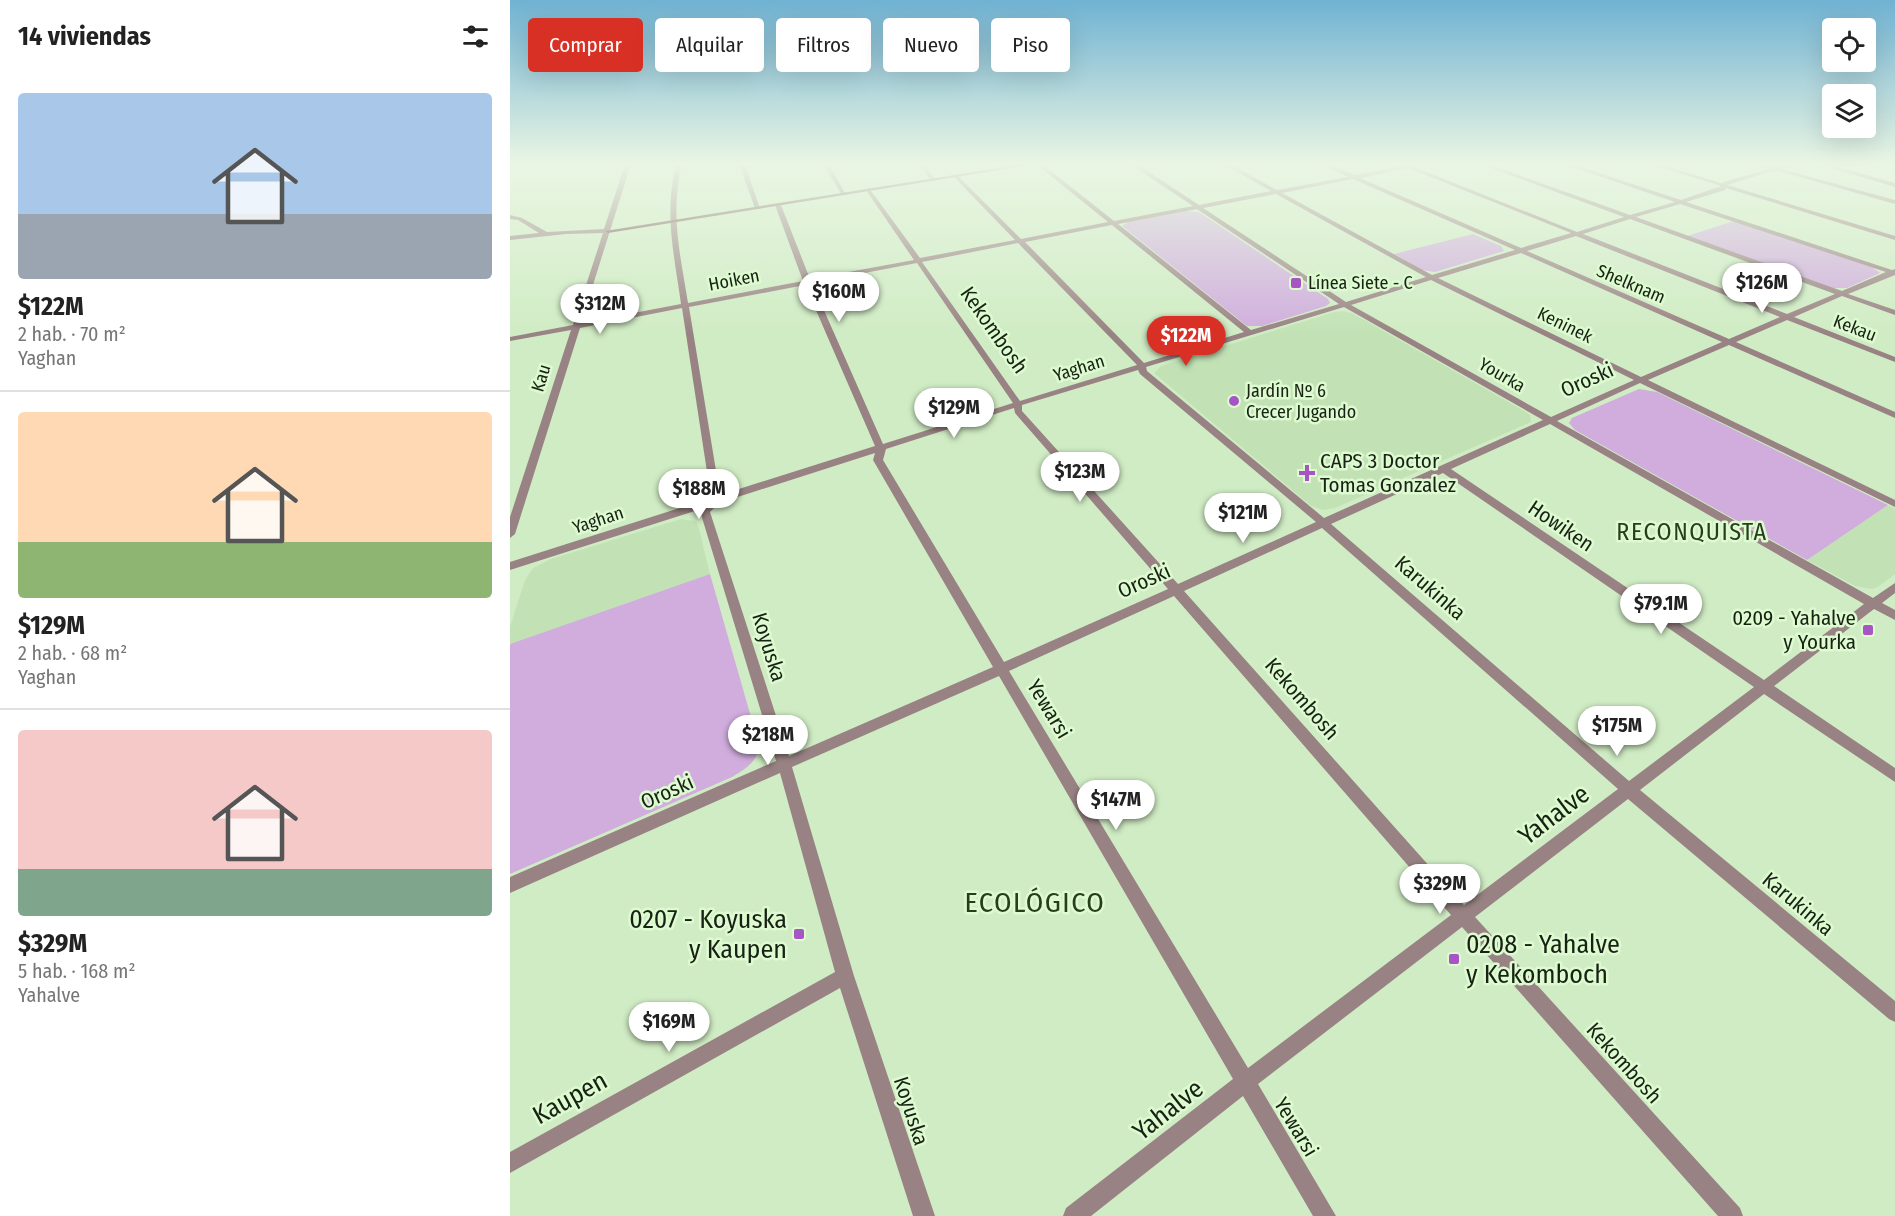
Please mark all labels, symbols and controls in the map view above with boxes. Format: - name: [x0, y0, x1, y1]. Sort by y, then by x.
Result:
- chip: Comprar: [528, 18, 643, 72]
- chip: Alquilar: [655, 18, 764, 72]
- chip: Filtros: [776, 18, 871, 72]
- chip: Nuevo: [883, 18, 979, 72]
- chip: Piso: [991, 18, 1070, 72]
- map controls: [1822, 18, 1876, 138]
- button: locate: [1822, 18, 1876, 72]
- icon: filters: [459, 20, 492, 53]
- text: 14 viviendas: [18, 21, 151, 52]
- button: layers: [1822, 84, 1876, 138]
- icon: home: [201, 132, 309, 240]
- street label: Shelknam: [1593, 260, 1669, 308]
- pin: $126M: [1720, 263, 1804, 314]
- street label: Hoiken: [707, 264, 761, 296]
- text: $126M: [1736, 270, 1788, 294]
- pin: $160M: [797, 272, 881, 323]
- place label: Línea Siete - C: [1308, 272, 1413, 294]
- marker: Línea Siete - C: [1289, 276, 1303, 290]
- text: $160M: [812, 279, 866, 303]
- street label: Kekombosh: [955, 281, 1033, 379]
- pin: $312M: [558, 284, 642, 335]
- text: $122M: [18, 291, 84, 322]
- text: $312M: [574, 291, 626, 315]
- street label: Keninek: [1534, 302, 1597, 348]
- street label: Kekau: [1830, 310, 1880, 346]
- pin: $122M: [1144, 316, 1228, 367]
- text: 2 hab. · 70 m²: [18, 322, 126, 346]
- text: $122M: [1161, 323, 1211, 347]
- text: Yaghan: [18, 346, 76, 370]
- street label: Yaghan: [1051, 350, 1107, 386]
- street label: Yourka: [1475, 353, 1529, 397]
- street label: Oroski: [1557, 357, 1617, 403]
- street label: Kau: [526, 362, 556, 394]
- place label: Jardín Nº 6 Crecer Jugando: [1246, 380, 1356, 423]
- pin: $129M: [912, 388, 996, 439]
- marker: Jardín Nº 6 Crecer Jugando: [1227, 394, 1241, 408]
- text: $129M: [928, 395, 980, 419]
- place label: CAPS 3 Doctor Tomas Gonzalez: [1320, 448, 1456, 498]
- icon: home: [201, 451, 309, 559]
- pin: $123M: [1038, 452, 1122, 503]
- text: $123M: [1055, 459, 1105, 483]
- marker: CAPS 3 Doctor Tomas Gonzalez: [1298, 464, 1316, 482]
- pin: $188M: [657, 469, 741, 520]
- text: $188M: [672, 476, 726, 500]
- pin: $121M: [1201, 493, 1285, 544]
- street label: Howiken: [1523, 495, 1599, 557]
- text: $121M: [1218, 500, 1268, 524]
- street label: Yaghan: [570, 501, 626, 539]
- district label: RECONQUISTA: [1616, 518, 1768, 546]
- street label: Karukinka: [1389, 550, 1471, 626]
- street label: Oroski: [1114, 558, 1174, 604]
- pin: $79.1M: [1612, 584, 1710, 635]
- text: $79.1M: [1634, 591, 1688, 615]
- place label: 0209 - Yahalve y Yourka: [1732, 605, 1856, 655]
- street label: Koyuska: [746, 609, 792, 685]
- text: $129M: [18, 610, 85, 641]
- marker: 0209 - Yahalve y Yourka: [1861, 623, 1875, 637]
- text: 2 hab. · 68 m²: [18, 641, 127, 665]
- street label: Kekombosh: [1259, 653, 1345, 745]
- text: Yaghan: [18, 665, 76, 689]
- street label: Yewarsi: [1021, 675, 1077, 743]
- pin: $175M: [1575, 706, 1659, 757]
- text: $175M: [1592, 713, 1642, 737]
- pin: $218M: [726, 715, 810, 766]
- text: $218M: [742, 722, 794, 746]
- icon: home: [201, 769, 309, 877]
- street label: Oroski: [637, 769, 697, 815]
- street label: Yahalve: [1512, 778, 1596, 852]
- pin: $147M: [1074, 780, 1158, 831]
- text: $147M: [1091, 787, 1141, 811]
- pin: $329M: [1398, 864, 1482, 915]
- street label: Karukinka: [1757, 867, 1839, 941]
- text: $329M: [1413, 871, 1467, 895]
- district label: ECOLÓGICO: [965, 886, 1105, 919]
- place label: 0207 - Koyuska y Kaupen: [629, 904, 787, 965]
- marker: 0207 - Koyuska y Kaupen: [792, 927, 806, 941]
- text: $329M: [18, 928, 87, 959]
- place label: 0208 - Yahalve y Kekomboch: [1466, 929, 1620, 990]
- marker: 0208 - Yahalve y Kekomboch: [1447, 952, 1461, 966]
- text: 5 hab. · 168 m²: [18, 959, 135, 983]
- text: Yahalve: [18, 983, 80, 1007]
- pin: $169M: [627, 1002, 711, 1053]
- text: $169M: [643, 1009, 695, 1033]
- street label: Kekombosh: [1581, 1017, 1667, 1109]
- street label: Kaupen: [527, 1065, 613, 1131]
- street label: Koyuska: [888, 1073, 934, 1149]
- street label: Yahalve: [1127, 1073, 1209, 1147]
- street label: Yewarsi: [1268, 1093, 1324, 1161]

